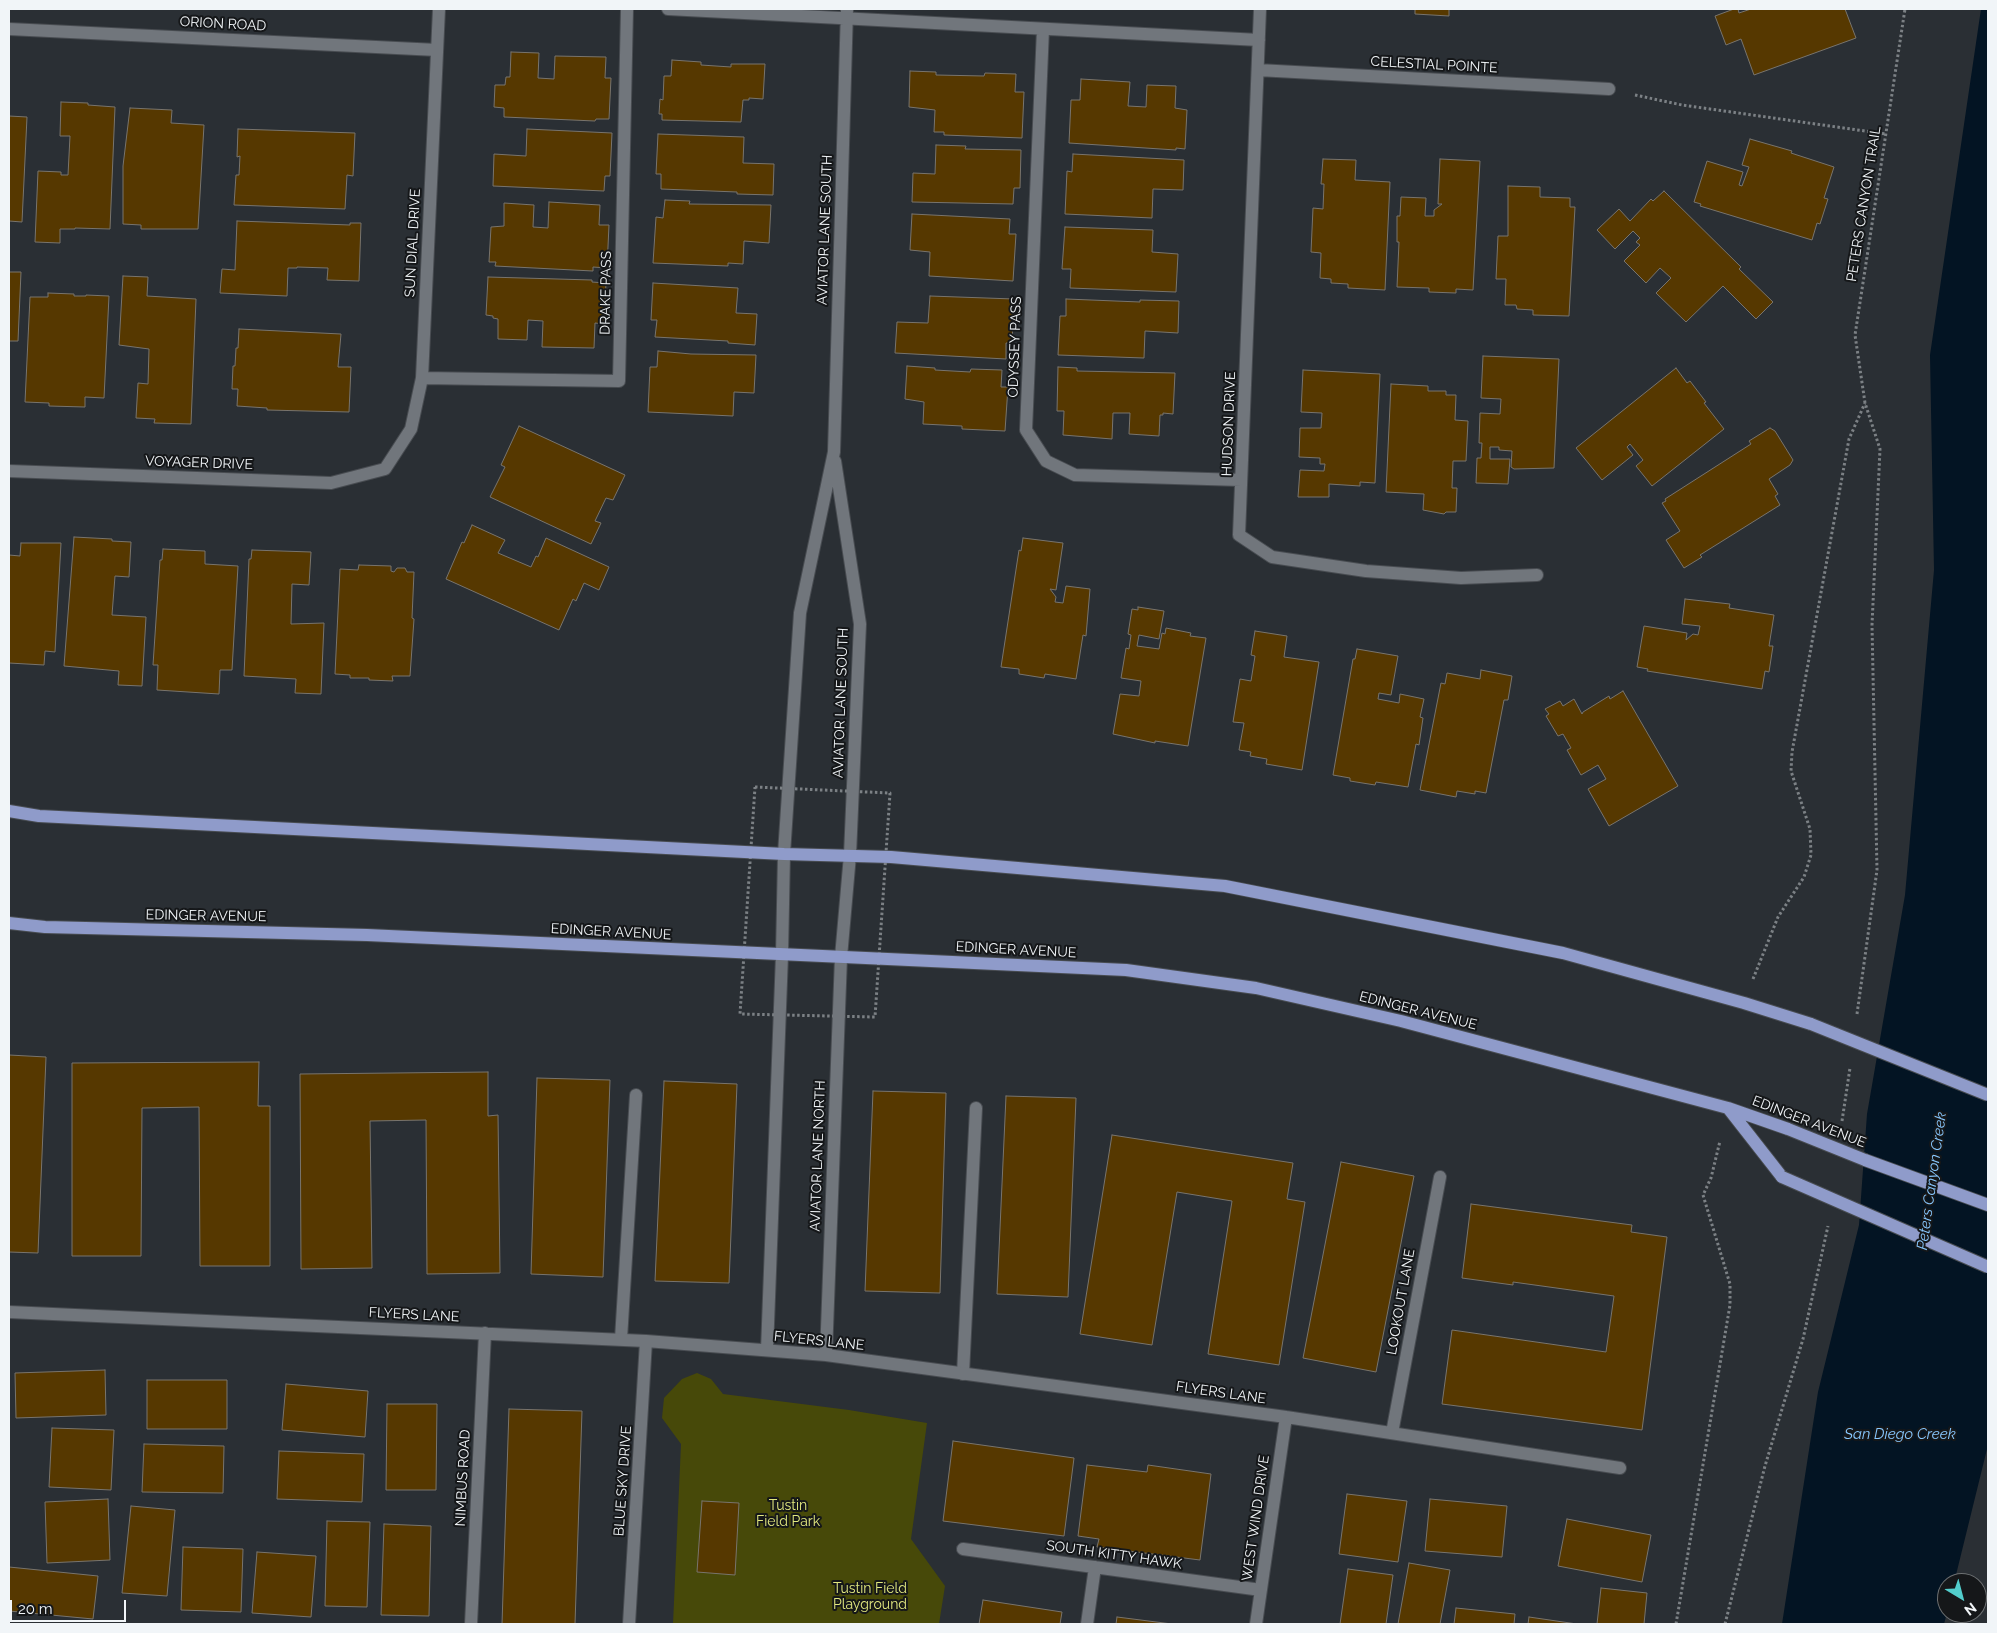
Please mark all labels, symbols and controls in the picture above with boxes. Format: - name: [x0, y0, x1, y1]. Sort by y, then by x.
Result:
- street label: ORION ROAD: [179, 13, 267, 35]
- street label: CELESTIAL POINTE: [1370, 53, 1498, 77]
- street label: PETERS CANYON TRAIL: [1843, 125, 1885, 283]
- street label: AVIATOR LANE SOUTH: [814, 154, 836, 306]
- street label: SUN DIAL DRIVE: [402, 188, 424, 298]
- street label: DRAKE PASS: [597, 251, 615, 335]
- street label: ODYSSEY PASS: [1005, 296, 1025, 398]
- street label: HUDSON DRIVE: [1219, 371, 1239, 477]
- street label: VOYAGER DRIVE: [145, 453, 253, 473]
- street label: AVIATOR LANE SOUTH: [830, 627, 852, 779]
- street label: EDINGER AVENUE: [146, 907, 266, 925]
- street label: EDINGER AVENUE: [550, 920, 672, 944]
- street label: EDINGER AVENUE: [955, 938, 1077, 962]
- street label: EDINGER AVENUE: [1357, 988, 1479, 1034]
- street label: AVIATOR LANE NORTH: [807, 1080, 829, 1232]
- street label: EDINGER AVENUE: [1750, 1093, 1868, 1151]
- water label: Peters Canyon Creek: [1913, 1111, 1951, 1251]
- street label: LOOKOUT LANE: [1383, 1248, 1419, 1356]
- street label: FLYERS LANE: [368, 1304, 460, 1326]
- street label: FLYERS LANE: [773, 1328, 865, 1354]
- street label: FLYERS LANE: [1175, 1378, 1267, 1408]
- street label: BLUE SKY DRIVE: [611, 1425, 635, 1537]
- water label: San Diego Creek: [1844, 1425, 1956, 1443]
- street label: NIMBUS ROAD: [452, 1429, 474, 1527]
- street label: WEST WIND DRIVE: [1239, 1454, 1273, 1582]
- park label: Tustin Field Park: [756, 1498, 820, 1530]
- street label: SOUTH KITTY HAWK: [1045, 1537, 1183, 1573]
- north arrow: [1937, 1573, 1987, 1623]
- park label: Tustin Field Playground: [833, 1581, 907, 1614]
- scale bar: [12, 1590, 129, 1622]
- text: 20 m: [18, 1600, 53, 1618]
- text: N: [1961, 1600, 1980, 1619]

